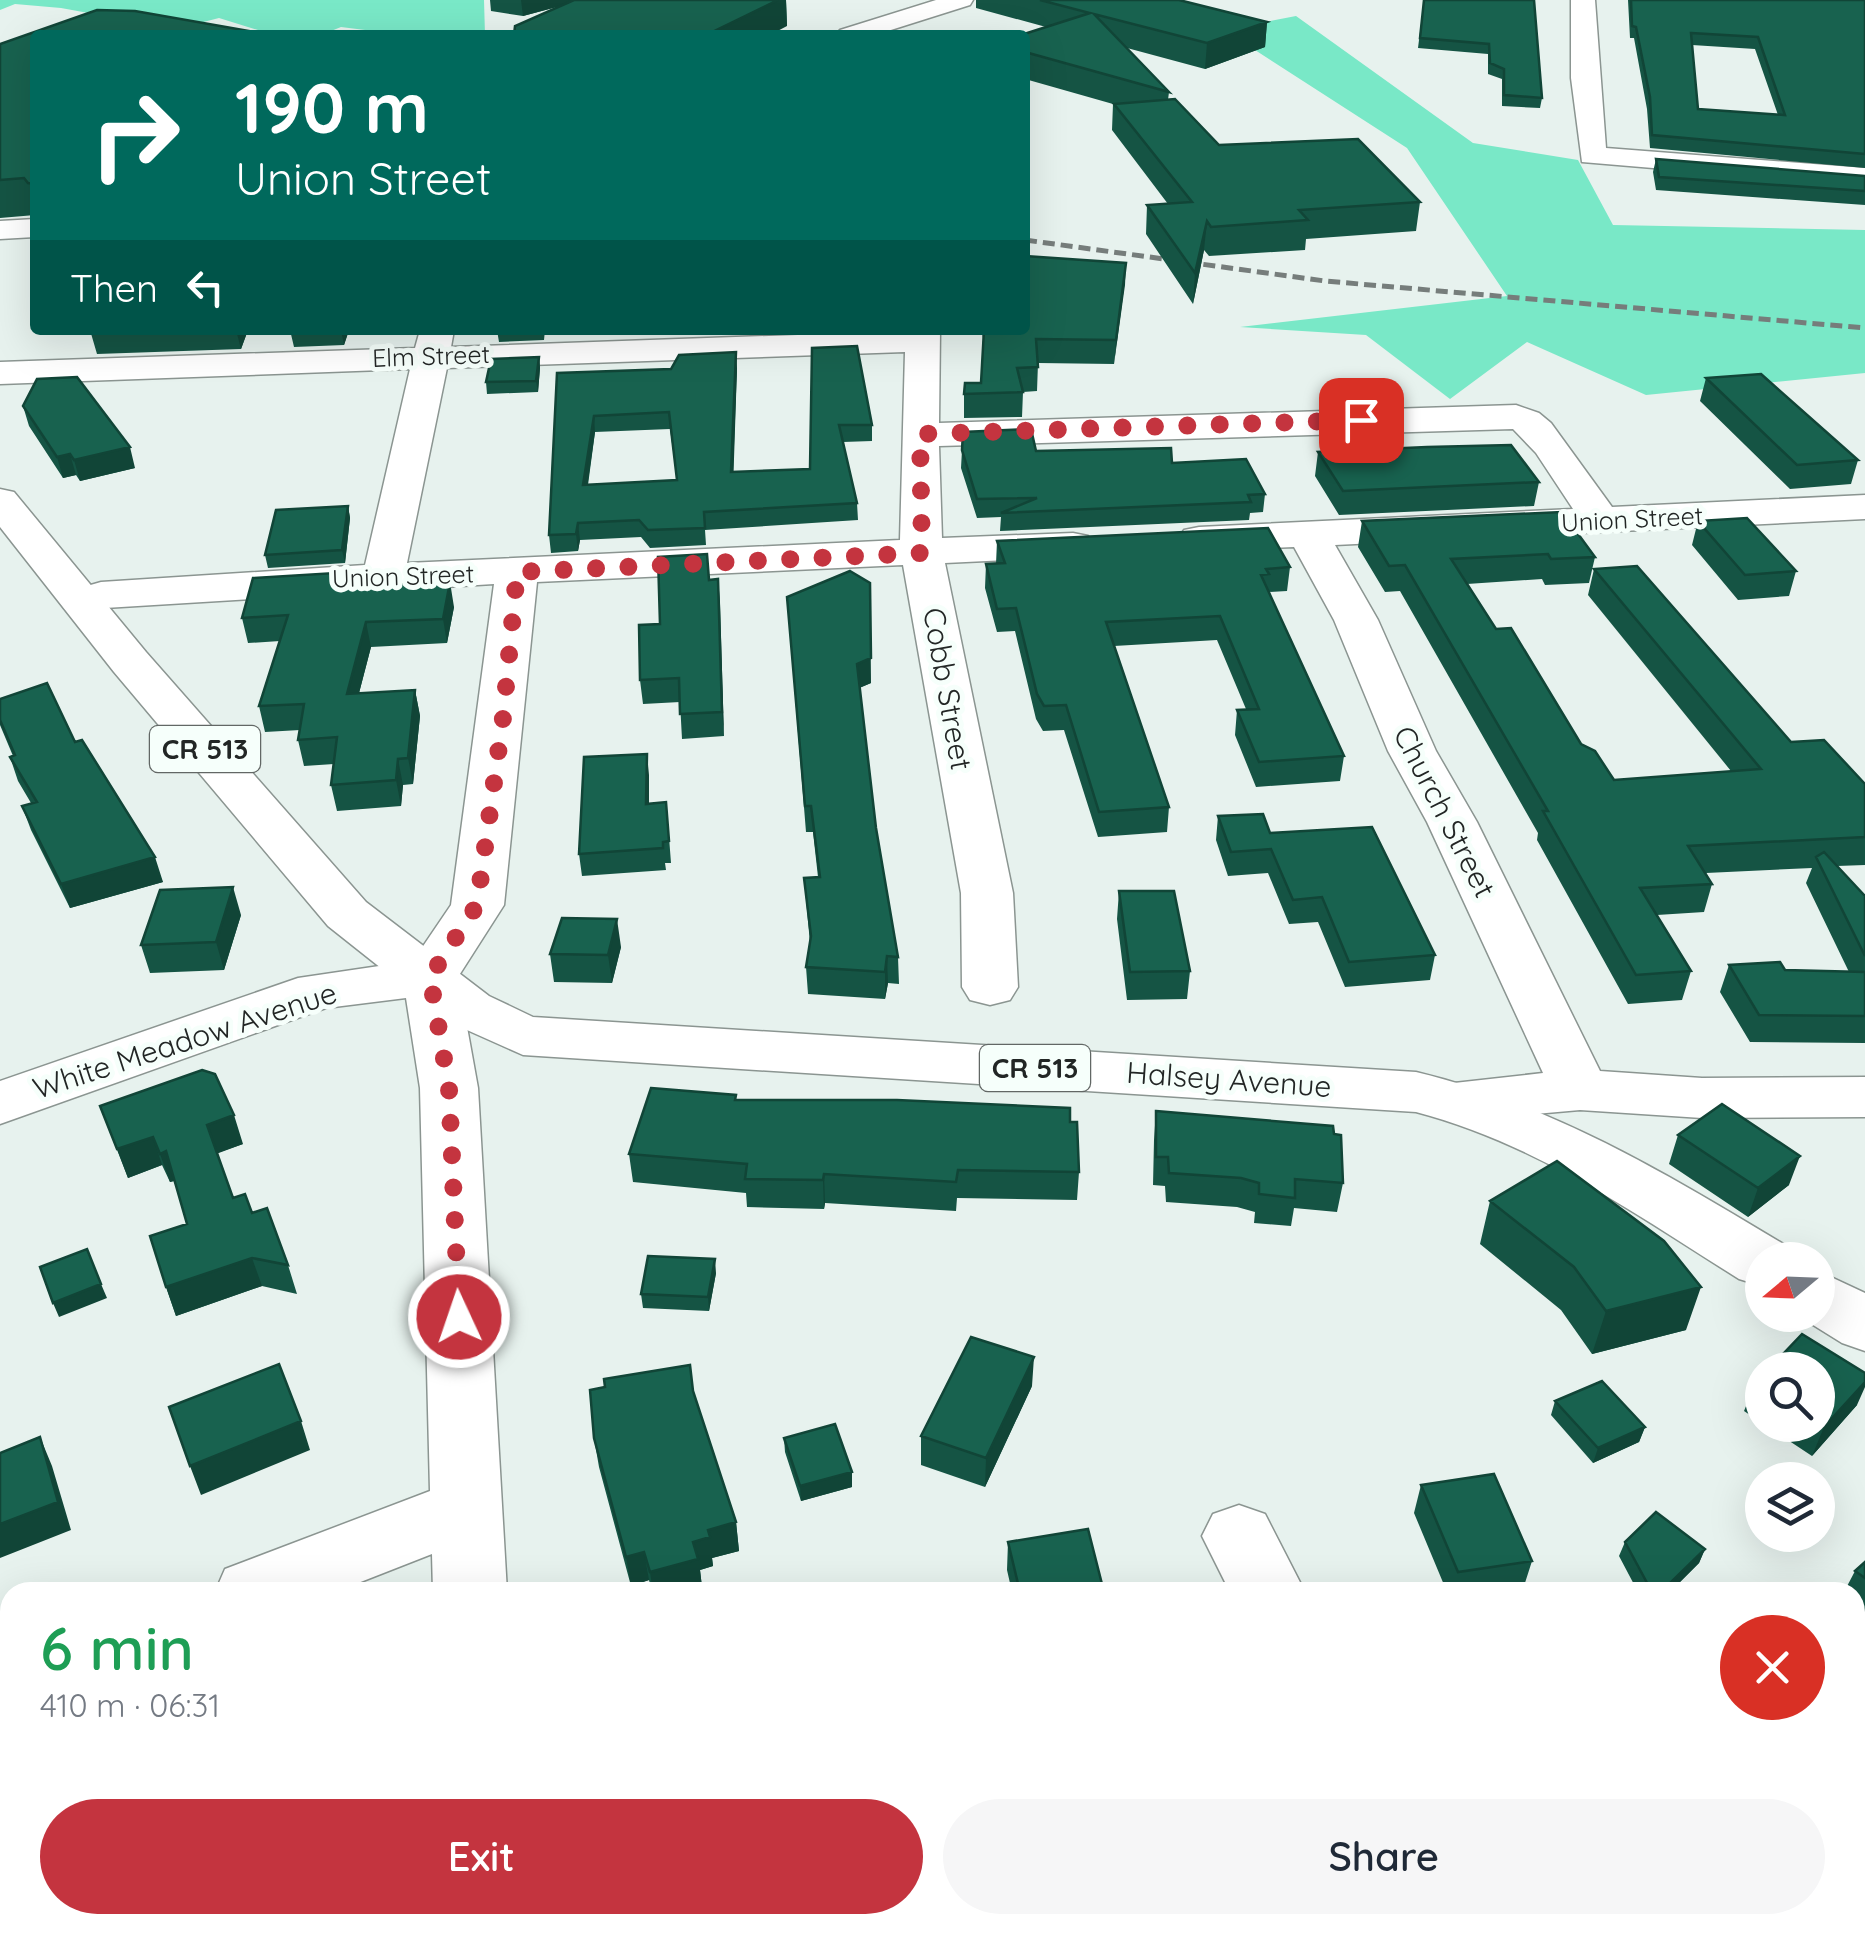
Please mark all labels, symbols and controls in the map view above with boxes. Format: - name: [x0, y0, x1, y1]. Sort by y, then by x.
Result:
- text: 190 m: [235, 63, 429, 151]
- icon: right: [70, 70, 200, 200]
- text: Union Street: [235, 150, 491, 206]
- icon: left: [178, 260, 233, 315]
- text: Then: [70, 264, 158, 312]
- street label: Elm Street: [372, 338, 490, 373]
- pin: [1319, 378, 1404, 463]
- icon: arrive: [1334, 393, 1389, 448]
- street label: Union Street: [1560, 499, 1704, 538]
- street label: Union Street: [331, 558, 475, 593]
- street label: Cobb Street: [915, 605, 981, 773]
- street label: Church Street: [1385, 719, 1504, 904]
- road number: CR 513: [150, 726, 260, 772]
- street label: White Meadow Avenue: [28, 973, 341, 1107]
- road number: CR 513: [980, 1045, 1090, 1091]
- street label: Halsey Avenue: [1125, 1053, 1333, 1105]
- north arrow: [1745, 1242, 1835, 1332]
- map controls: [1745, 1242, 1835, 1552]
- position arrow: [407, 1265, 511, 1369]
- button: search: [1745, 1352, 1835, 1442]
- button: layers: [1745, 1462, 1835, 1552]
- text: 6 min: [40, 1610, 194, 1685]
- button: close: [1720, 1615, 1825, 1720]
- text: 410 m · 06:31: [40, 1685, 220, 1725]
- button: Exit: [40, 1799, 923, 1914]
- button: Share: [943, 1799, 1825, 1914]

